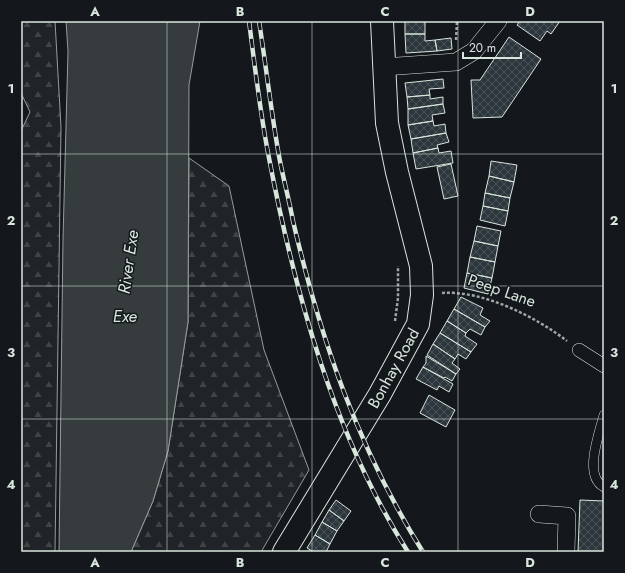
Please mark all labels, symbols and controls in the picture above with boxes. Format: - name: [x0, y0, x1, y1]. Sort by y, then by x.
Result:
- text: A: [89, 2, 100, 21]
- text: B: [236, 2, 245, 21]
- text: C: [380, 2, 390, 21]
- text: D: [525, 2, 535, 21]
- scale bar: [463, 34, 521, 60]
- text: 20 m: [469, 39, 496, 57]
- text: 1: [8, 79, 14, 98]
- text: 1: [611, 79, 617, 98]
- text: 2: [7, 211, 15, 230]
- text: 2: [610, 211, 618, 230]
- water label: River Exe: [112, 228, 144, 295]
- street label: Peep Lane: [465, 268, 539, 313]
- water label: Exe: [113, 304, 138, 328]
- street label: Bonhay Road: [362, 324, 425, 412]
- text: 3: [7, 343, 15, 362]
- text: 3: [610, 343, 618, 362]
- text: 4: [6, 475, 16, 494]
- text: 4: [609, 475, 619, 494]
- text: A: [89, 553, 100, 572]
- text: B: [236, 553, 245, 572]
- text: C: [380, 553, 390, 572]
- text: D: [525, 553, 535, 572]

